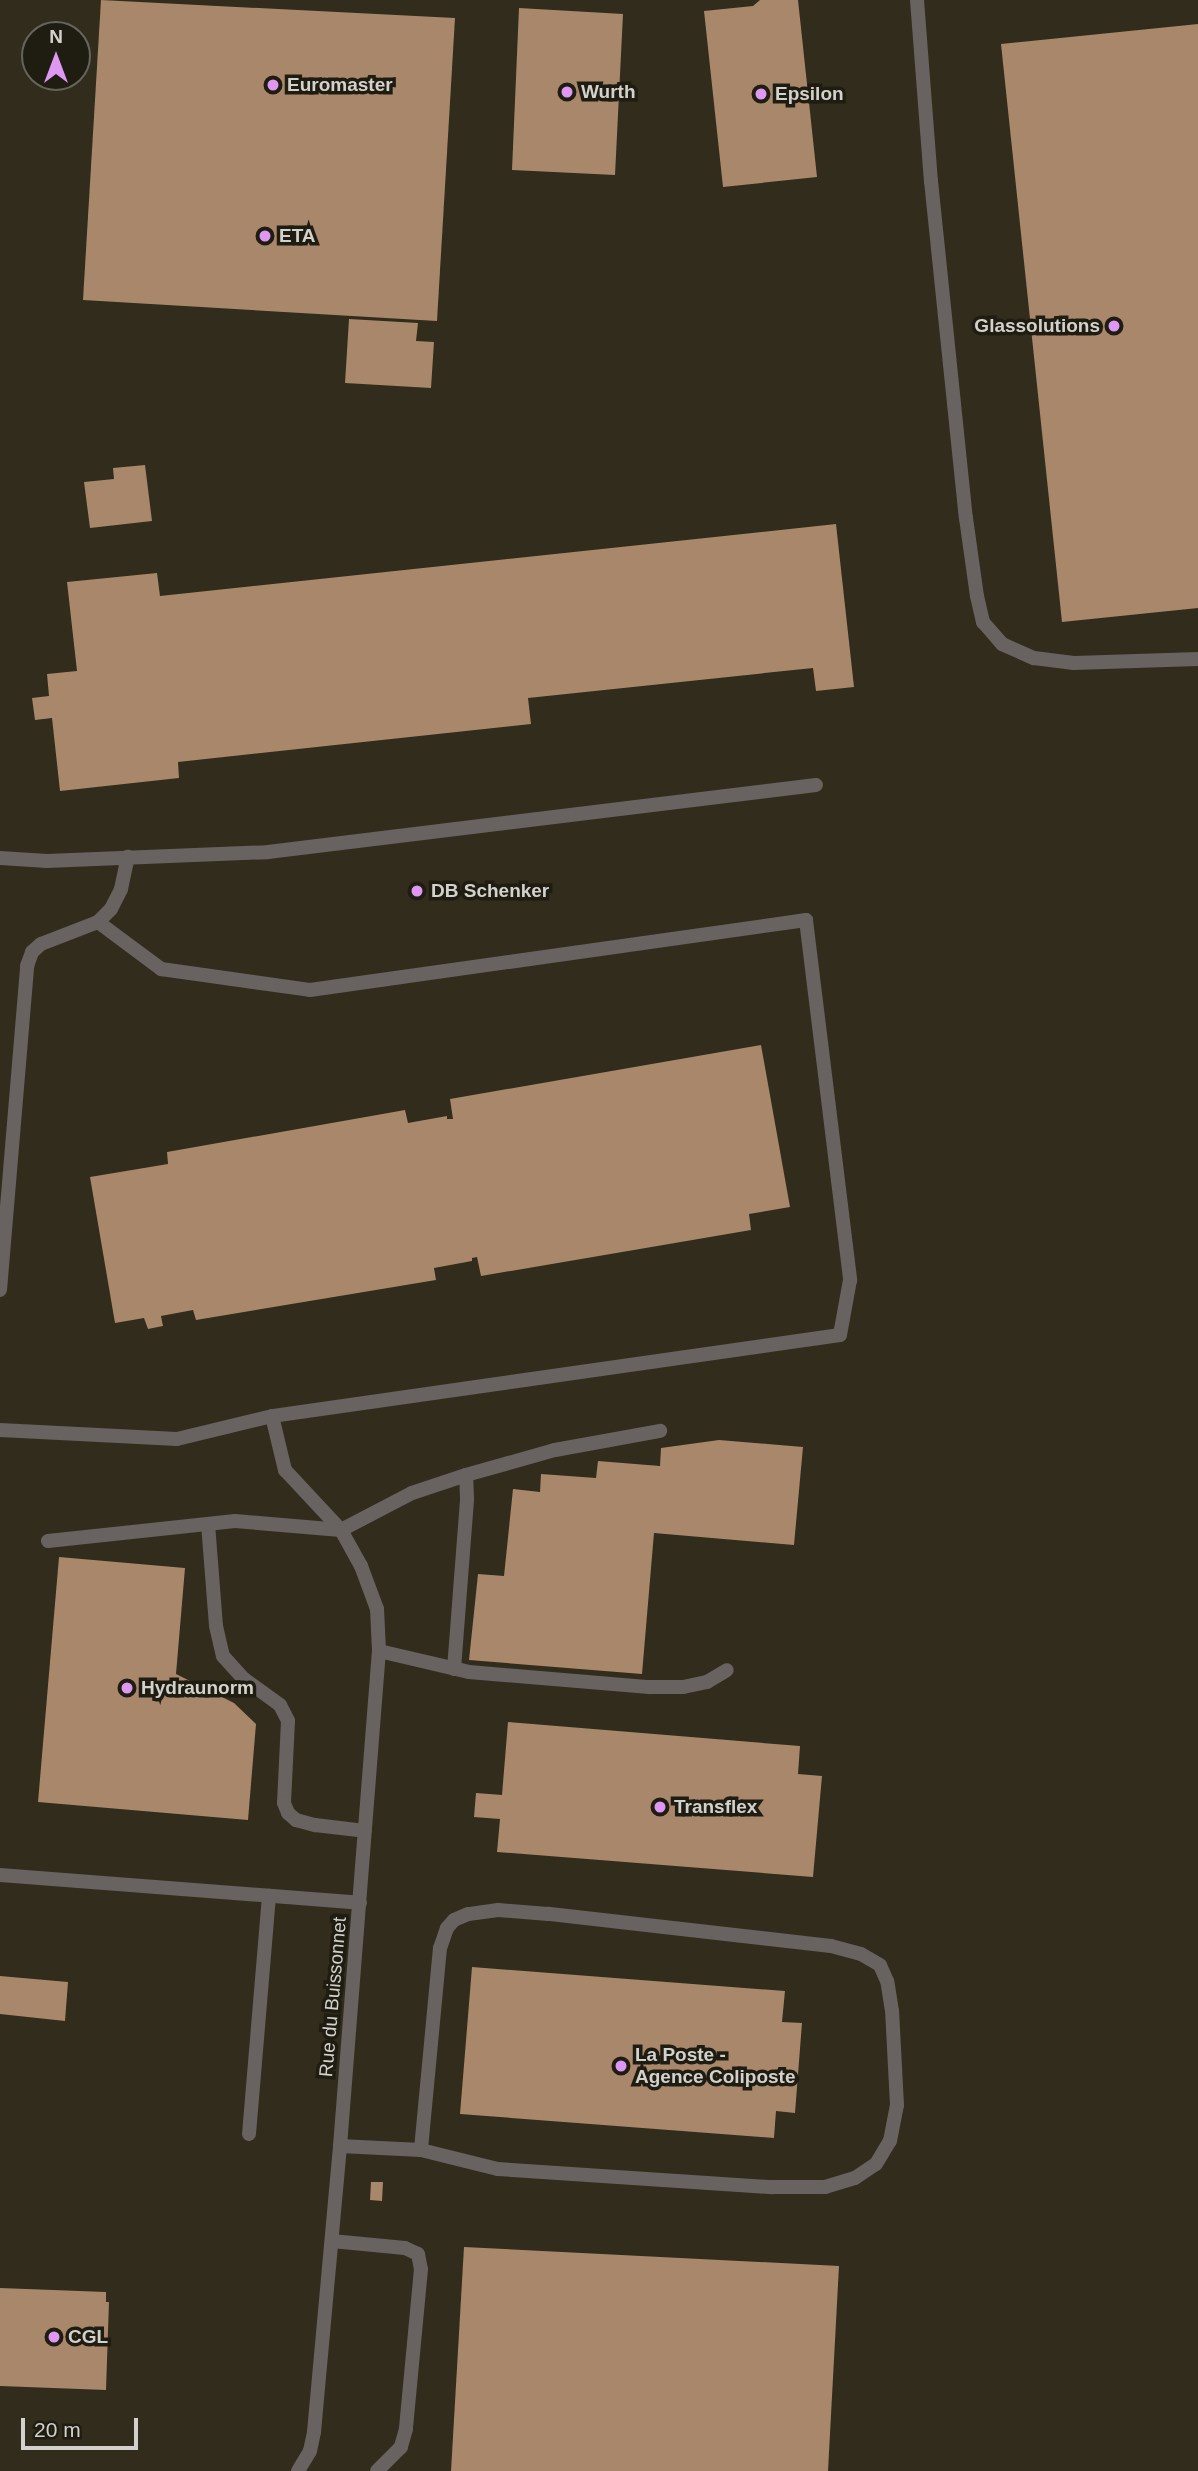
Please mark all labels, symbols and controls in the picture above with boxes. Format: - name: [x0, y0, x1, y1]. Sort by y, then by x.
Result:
- north arrow: [21, 21, 91, 91]
- text: N: [49, 26, 63, 47]
- place label: Euromaster: [287, 74, 393, 96]
- marker: Euromaster: [265, 77, 281, 93]
- place label: Wurth: [581, 81, 636, 103]
- place label: Epsilon: [775, 83, 844, 105]
- marker: Wurth: [559, 84, 575, 100]
- marker: Epsilon: [753, 86, 769, 102]
- place label: ETA: [279, 225, 316, 247]
- marker: ETA: [257, 228, 273, 244]
- place label: Glassolutions: [974, 315, 1100, 337]
- marker: Glassolutions: [1106, 318, 1122, 334]
- place label: DB Schenker: [431, 880, 549, 902]
- marker: DB Schenker: [409, 883, 425, 899]
- place label: Hydraunorm: [141, 1677, 254, 1699]
- marker: Hydraunorm: [119, 1680, 135, 1696]
- place label: Transflex: [674, 1796, 757, 1818]
- marker: Transflex: [652, 1799, 668, 1815]
- street label: Rue du Buissonnet: [315, 1916, 351, 2078]
- place label: La Poste - Agence Coliposte: [635, 2044, 795, 2088]
- marker: La Poste - Agence Coliposte: [613, 2058, 629, 2074]
- place label: CGL: [68, 2326, 108, 2348]
- marker: CGL: [46, 2329, 62, 2345]
- scale bar: [24, 2404, 142, 2448]
- text: 20 m: [34, 2418, 81, 2441]

